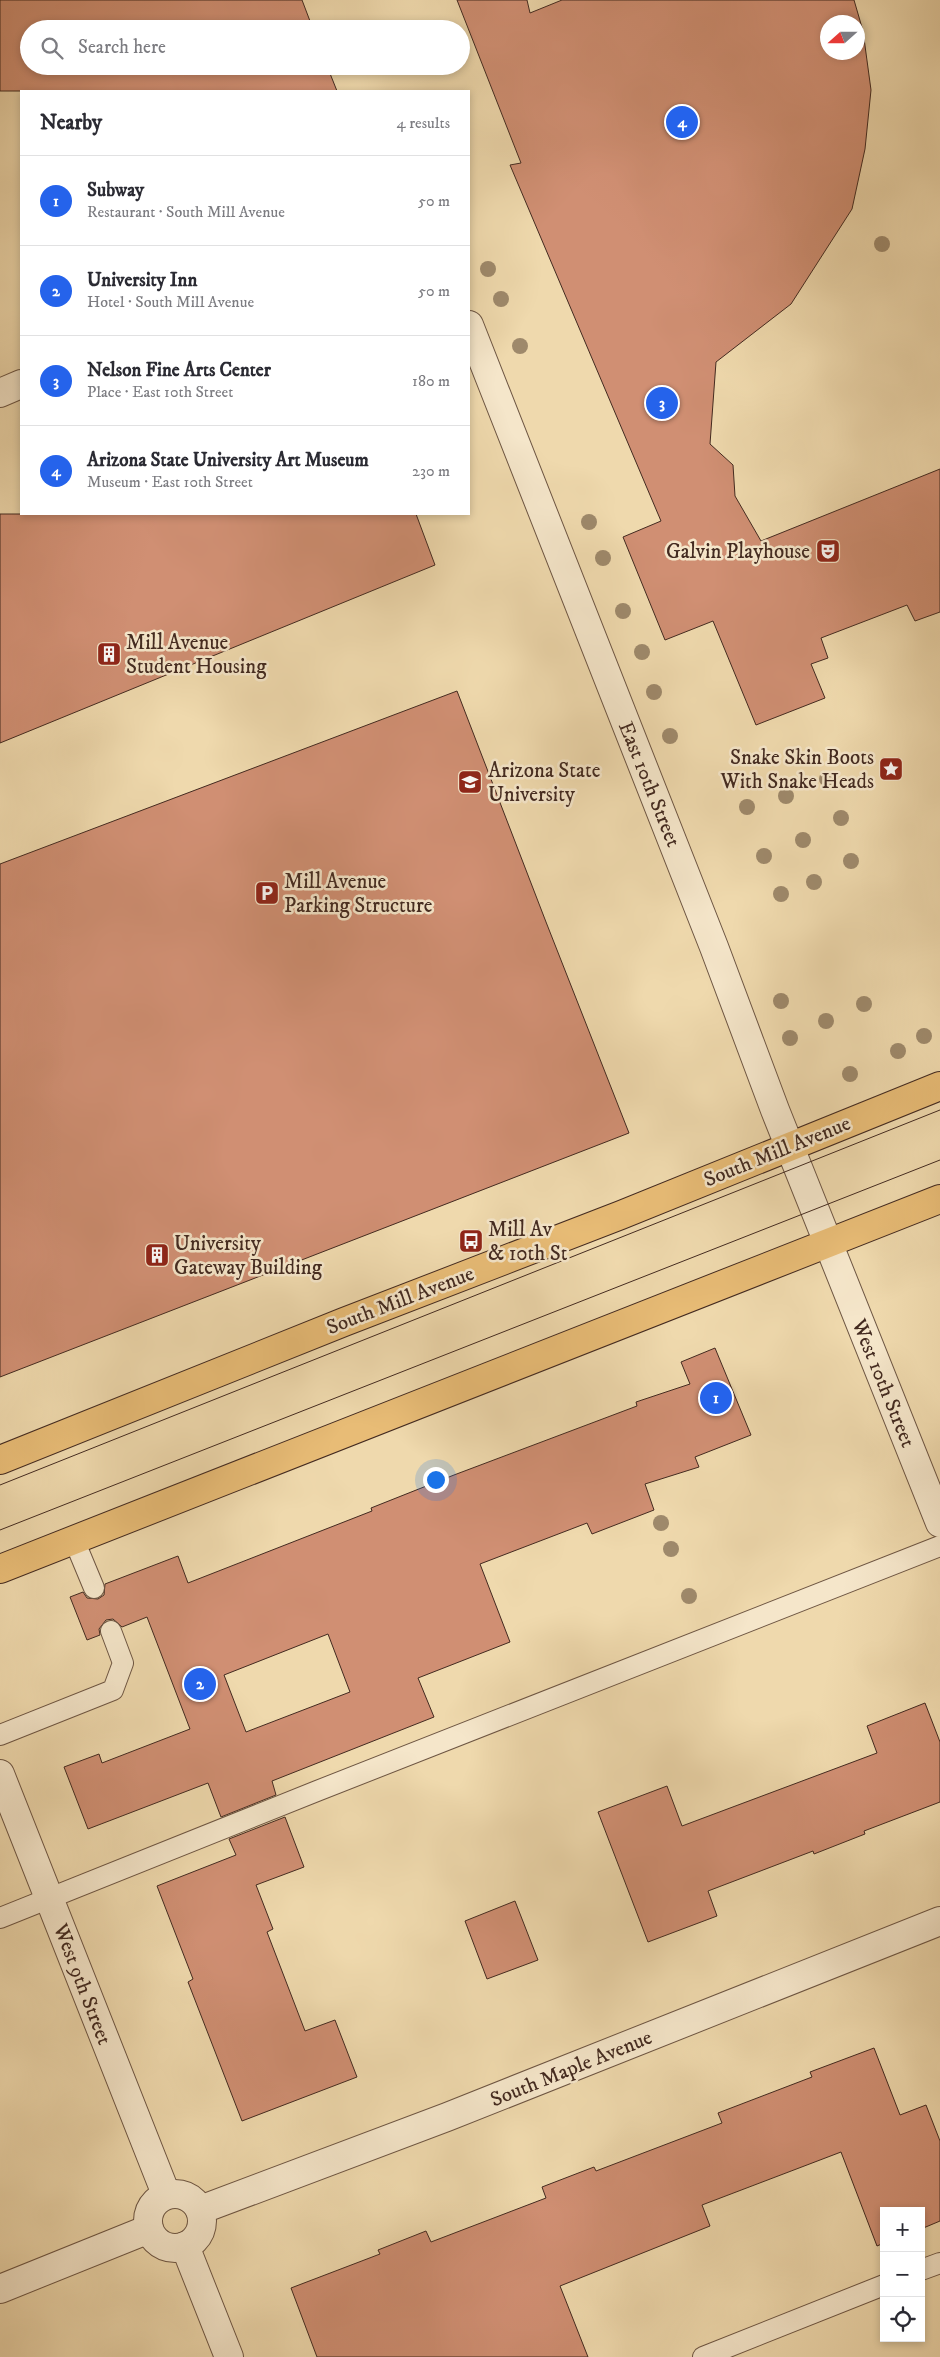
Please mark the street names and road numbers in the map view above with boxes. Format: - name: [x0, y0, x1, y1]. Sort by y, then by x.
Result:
- street label: East 10th Street: [612, 718, 686, 851]
- street label: South Mill Avenue: [700, 1111, 855, 1193]
- street label: South Mill Avenue: [323, 1261, 478, 1341]
- street label: West 10th Street: [845, 1315, 921, 1452]
- street label: West 9th Street: [47, 1919, 117, 2049]
- street label: South Maple Avenue: [487, 2025, 656, 2113]

